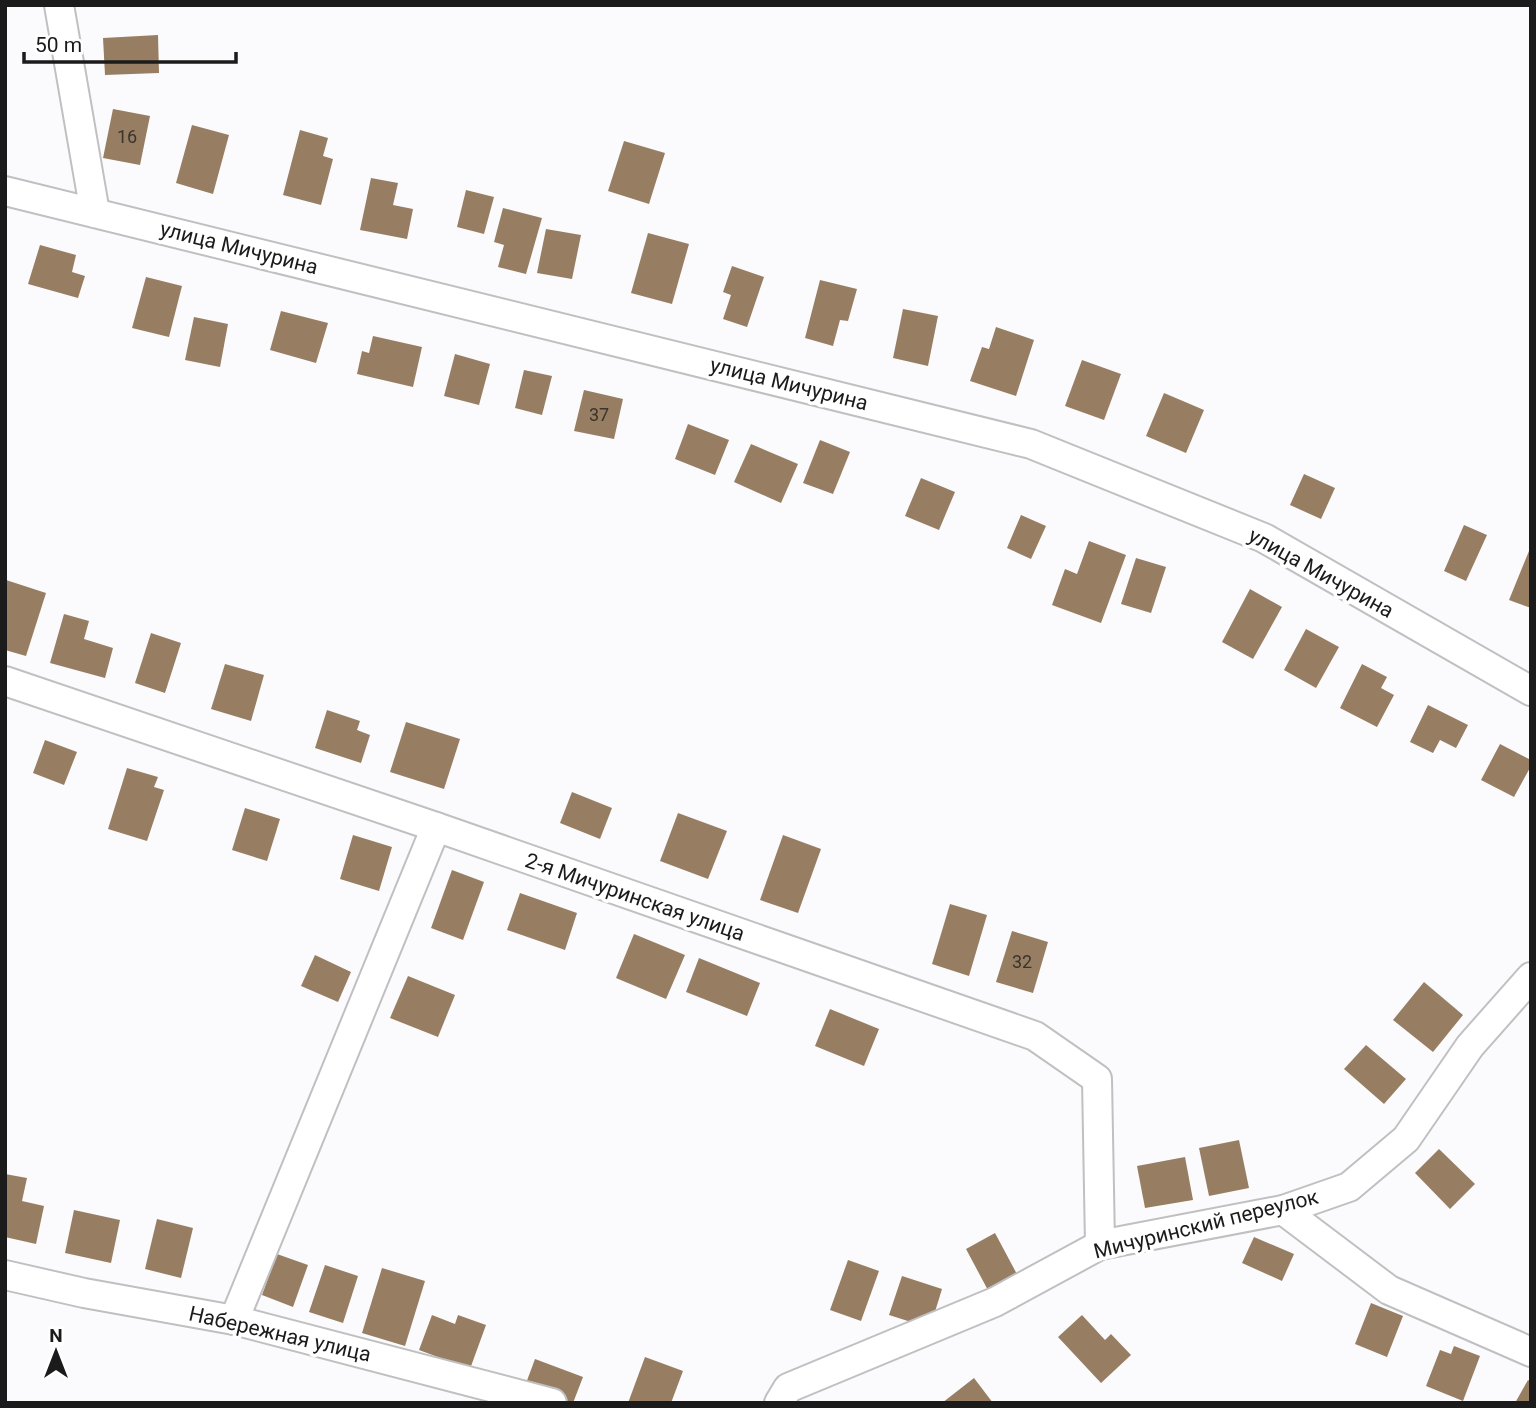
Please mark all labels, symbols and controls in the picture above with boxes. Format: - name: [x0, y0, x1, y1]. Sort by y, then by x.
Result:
- scale bar: [24, 21, 236, 65]
- text: 50 m: [35, 33, 82, 57]
- house number: 16: [117, 126, 137, 147]
- street label: улица Мичурина: [157, 217, 321, 279]
- street label: улица Мичурина: [707, 353, 871, 415]
- house number: 37: [589, 404, 609, 425]
- street label: улица Мичурина: [1244, 523, 1398, 623]
- street label: 2-я Мичуринская улица: [522, 848, 748, 946]
- house number: 32: [1012, 951, 1032, 972]
- street label: Мичуринский переулок: [1091, 1184, 1321, 1264]
- street label: Набережная улица: [187, 1301, 373, 1367]
- north arrow: [21, 1317, 91, 1387]
- text: N: [49, 1324, 63, 1347]

